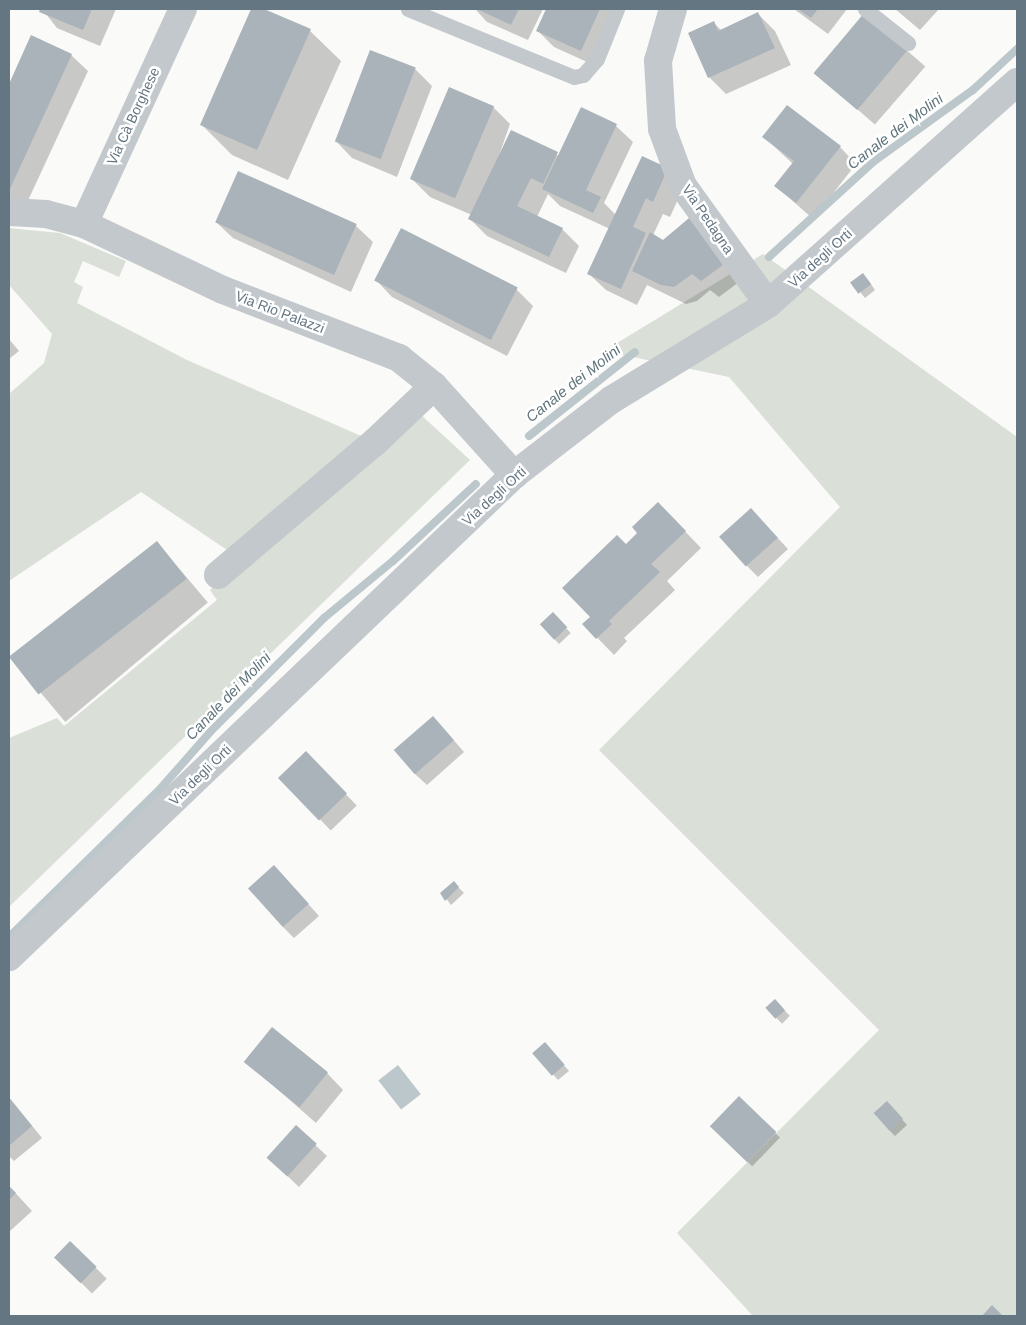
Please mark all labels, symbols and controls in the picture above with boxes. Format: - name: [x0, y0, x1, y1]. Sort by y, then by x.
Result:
- street label: Via Cà Borghese: [103, 65, 163, 167]
- water label: Canale dei Molini: [844, 89, 946, 173]
- street label: Via Pedagna: [679, 181, 737, 257]
- street label: Via degli Orti: [785, 225, 855, 291]
- street label: Via Rio Palazzi: [233, 287, 327, 337]
- water label: Canale dei Molini: [522, 340, 624, 426]
- street label: Via degli Orti: [459, 463, 529, 529]
- water label: Canale dei Molini: [182, 648, 274, 744]
- street label: Via degli Orti: [165, 741, 235, 809]

